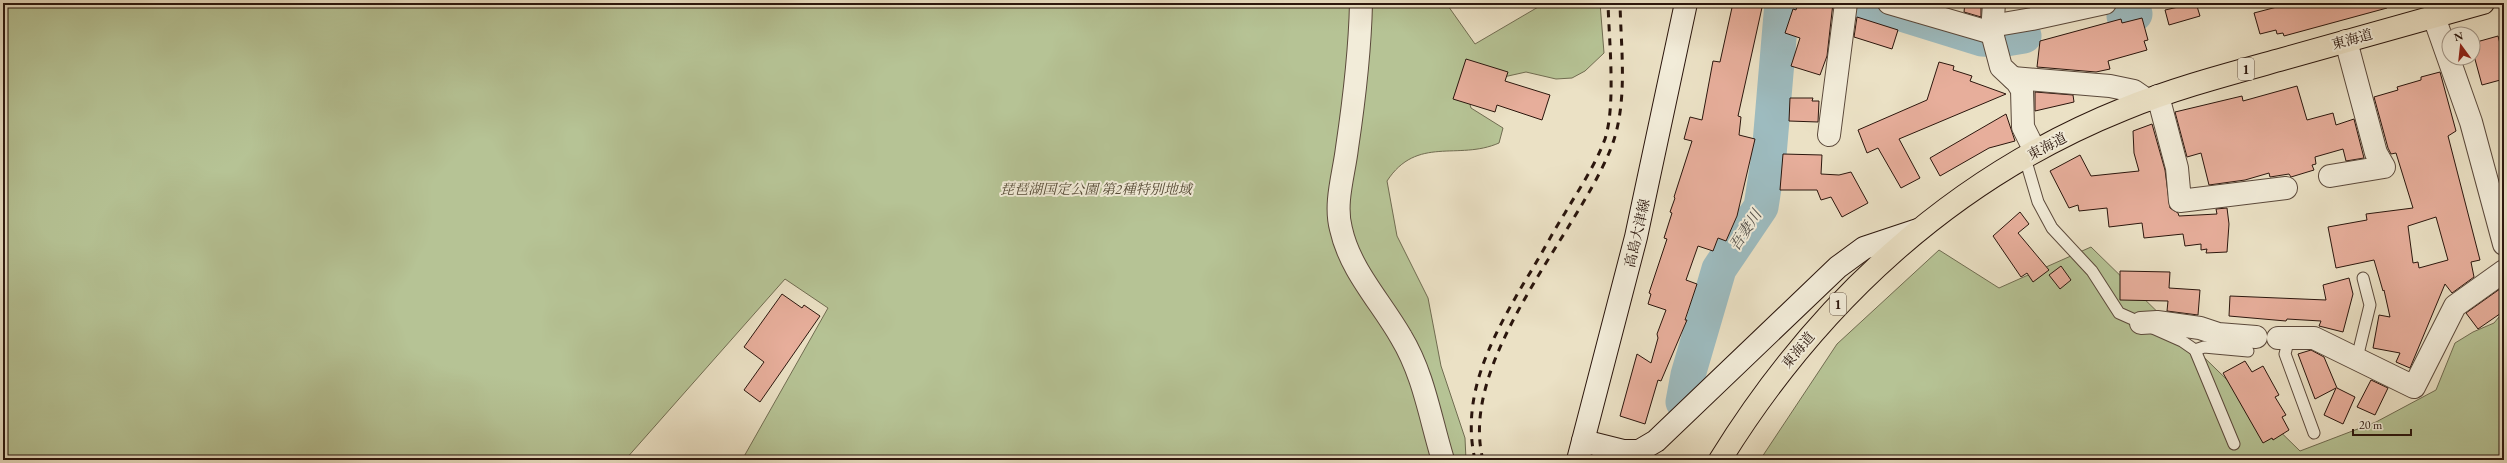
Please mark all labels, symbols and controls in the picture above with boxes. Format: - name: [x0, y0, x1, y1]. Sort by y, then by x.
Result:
- street label: 東海道: [2329, 25, 2375, 53]
- north arrow: [2441, 26, 2481, 66]
- text: N: [2452, 28, 2465, 44]
- road number: 1: [2238, 58, 2254, 80]
- street label: 東海道: [2024, 128, 2070, 164]
- park label: 琵琶湖国定公園 第2種特別地域: [1000, 180, 1194, 198]
- street label: 高島大津線: [1620, 197, 1654, 269]
- water label: 吾妻川: [1725, 204, 1766, 254]
- road number: 1: [1830, 293, 1846, 315]
- street label: 東海道: [1778, 328, 1818, 372]
- scale bar: [2353, 411, 2411, 437]
- text: 20 m: [2359, 417, 2383, 433]

